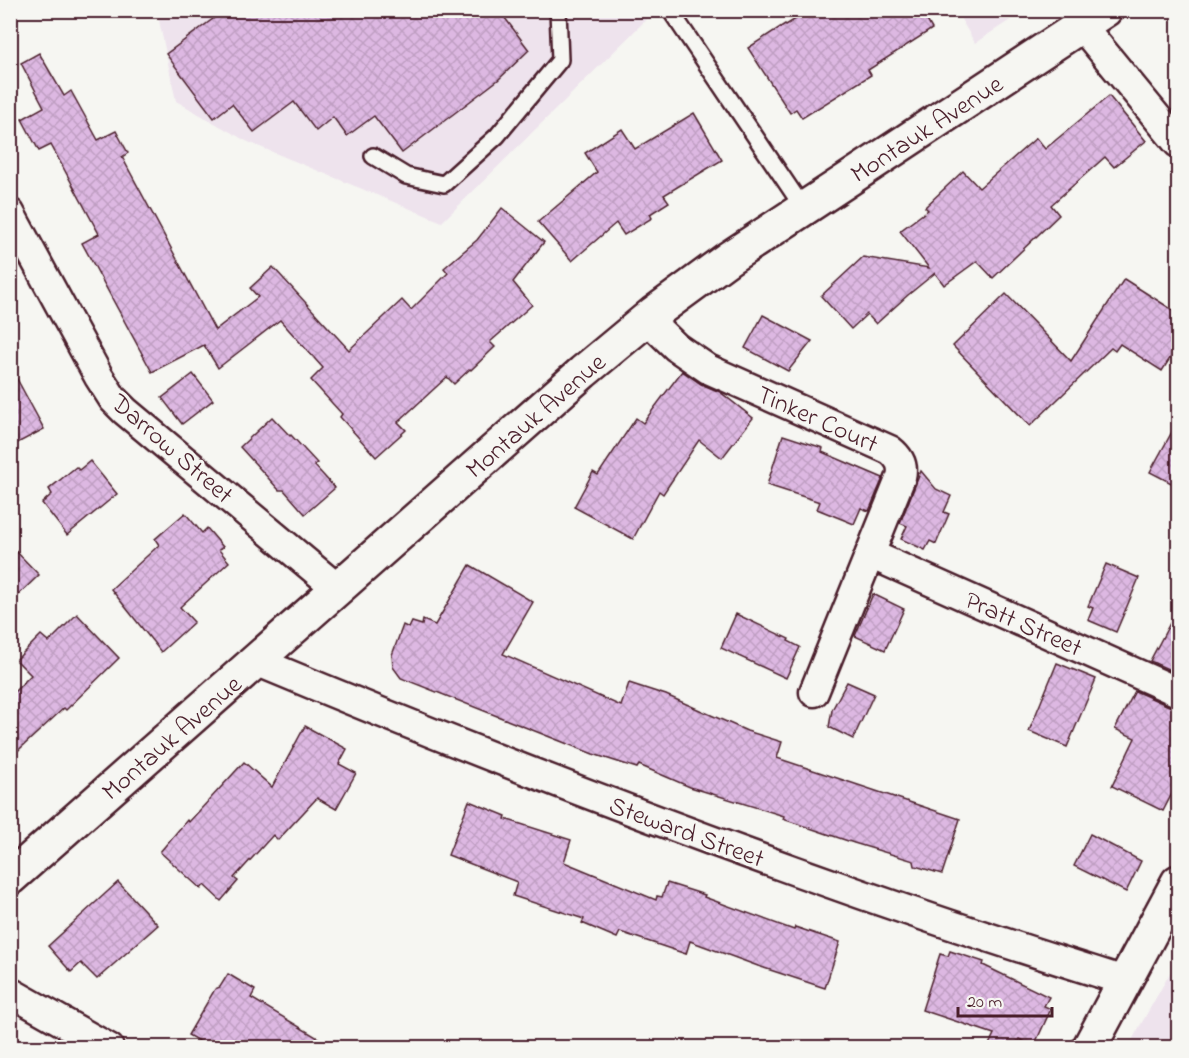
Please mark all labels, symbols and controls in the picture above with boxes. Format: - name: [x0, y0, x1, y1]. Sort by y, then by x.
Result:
- street label: Montauk Avenue: [844, 67, 1012, 194]
- street label: Montauk Avenue: [458, 345, 616, 489]
- street label: Tinker Court: [750, 377, 884, 465]
- street label: Darrow Street: [101, 385, 241, 515]
- street label: Pratt Street: [958, 583, 1088, 669]
- street label: Montauk Avenue: [94, 667, 252, 811]
- street label: Steward Street: [603, 788, 769, 880]
- scale bar: [958, 980, 1052, 1018]
- text: 20 m: [967, 990, 1002, 1016]

